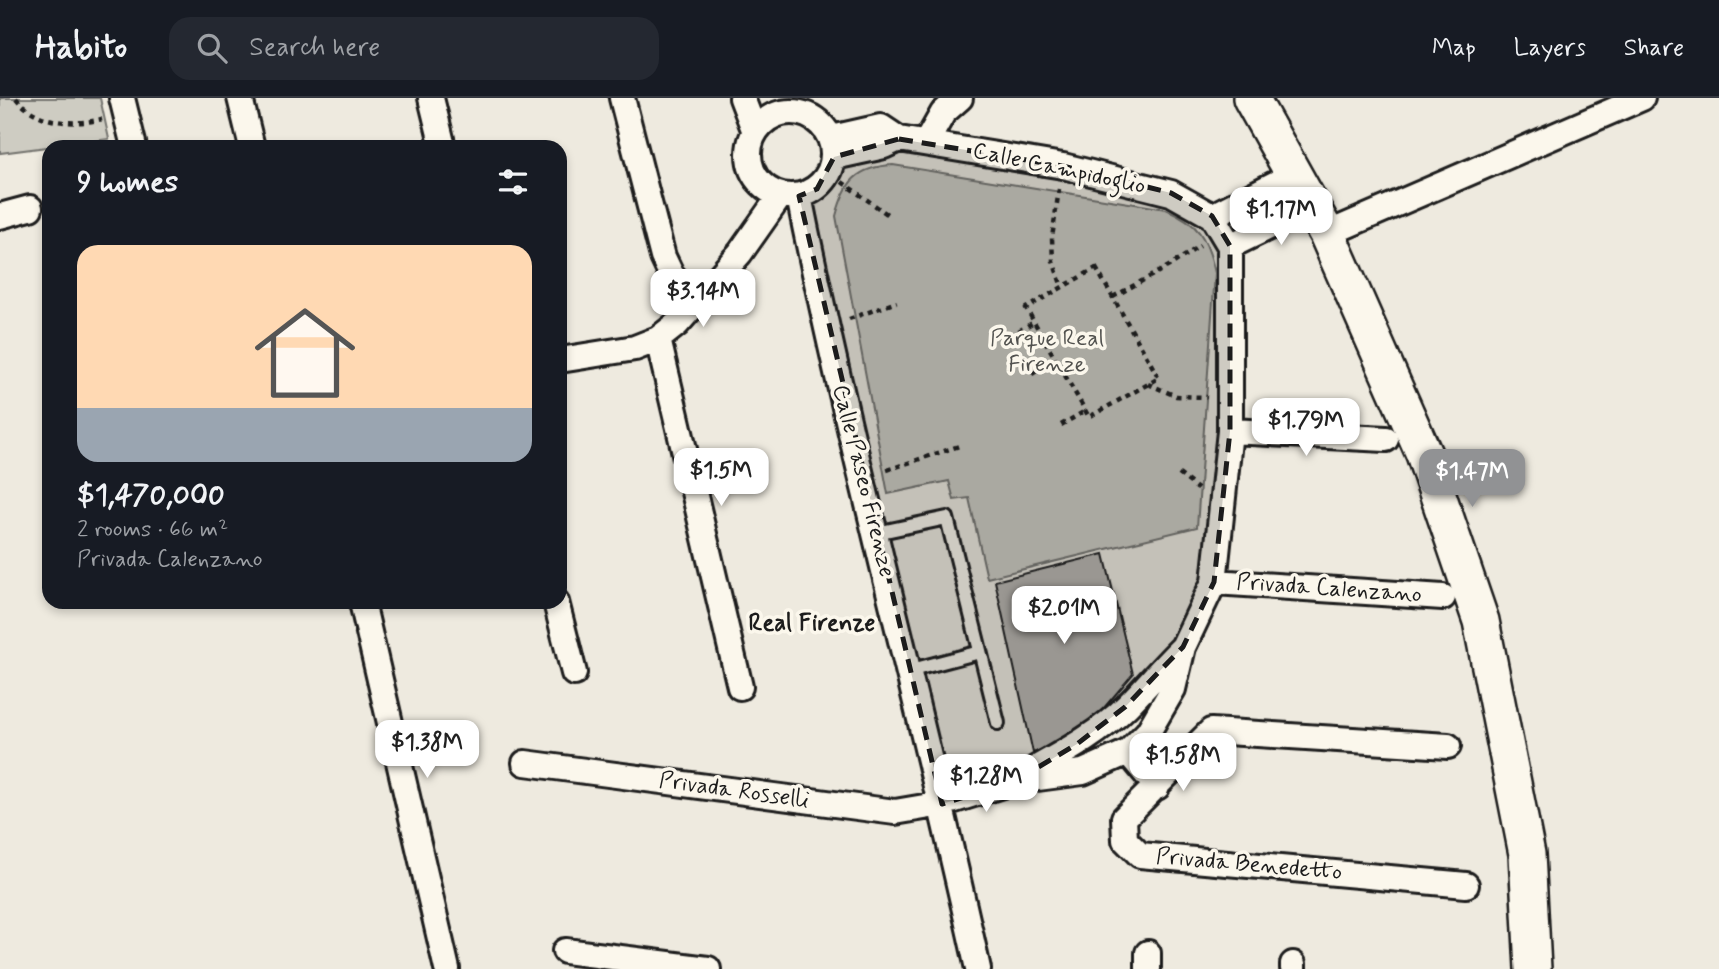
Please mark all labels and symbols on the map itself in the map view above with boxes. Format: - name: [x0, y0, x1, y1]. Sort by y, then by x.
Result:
- street label: Calle Campidoglio: [969, 136, 1148, 204]
- pin: $1.17M: [1224, 188, 1338, 247]
- pin: $3.14M: [646, 270, 760, 329]
- park label: Parque Real Firenze: [990, 324, 1104, 380]
- street label: Calle Paseo Firenze: [825, 382, 901, 580]
- pin: $1.79M: [1249, 398, 1363, 458]
- pin: $1.5M: [672, 448, 770, 508]
- pin: $1.47M: [1415, 450, 1529, 509]
- street label: Privada Calenzano: [1235, 568, 1423, 610]
- pin: $2.01M: [1007, 587, 1121, 646]
- district label: Real Firenze: [749, 608, 876, 639]
- pin: $1.38M: [370, 720, 484, 780]
- pin: $1.58M: [1126, 734, 1240, 793]
- pin: $1.28M: [929, 754, 1043, 814]
- street label: Privada Rosselli: [657, 766, 811, 816]
- street label: Privada Benedetto: [1155, 842, 1343, 888]

